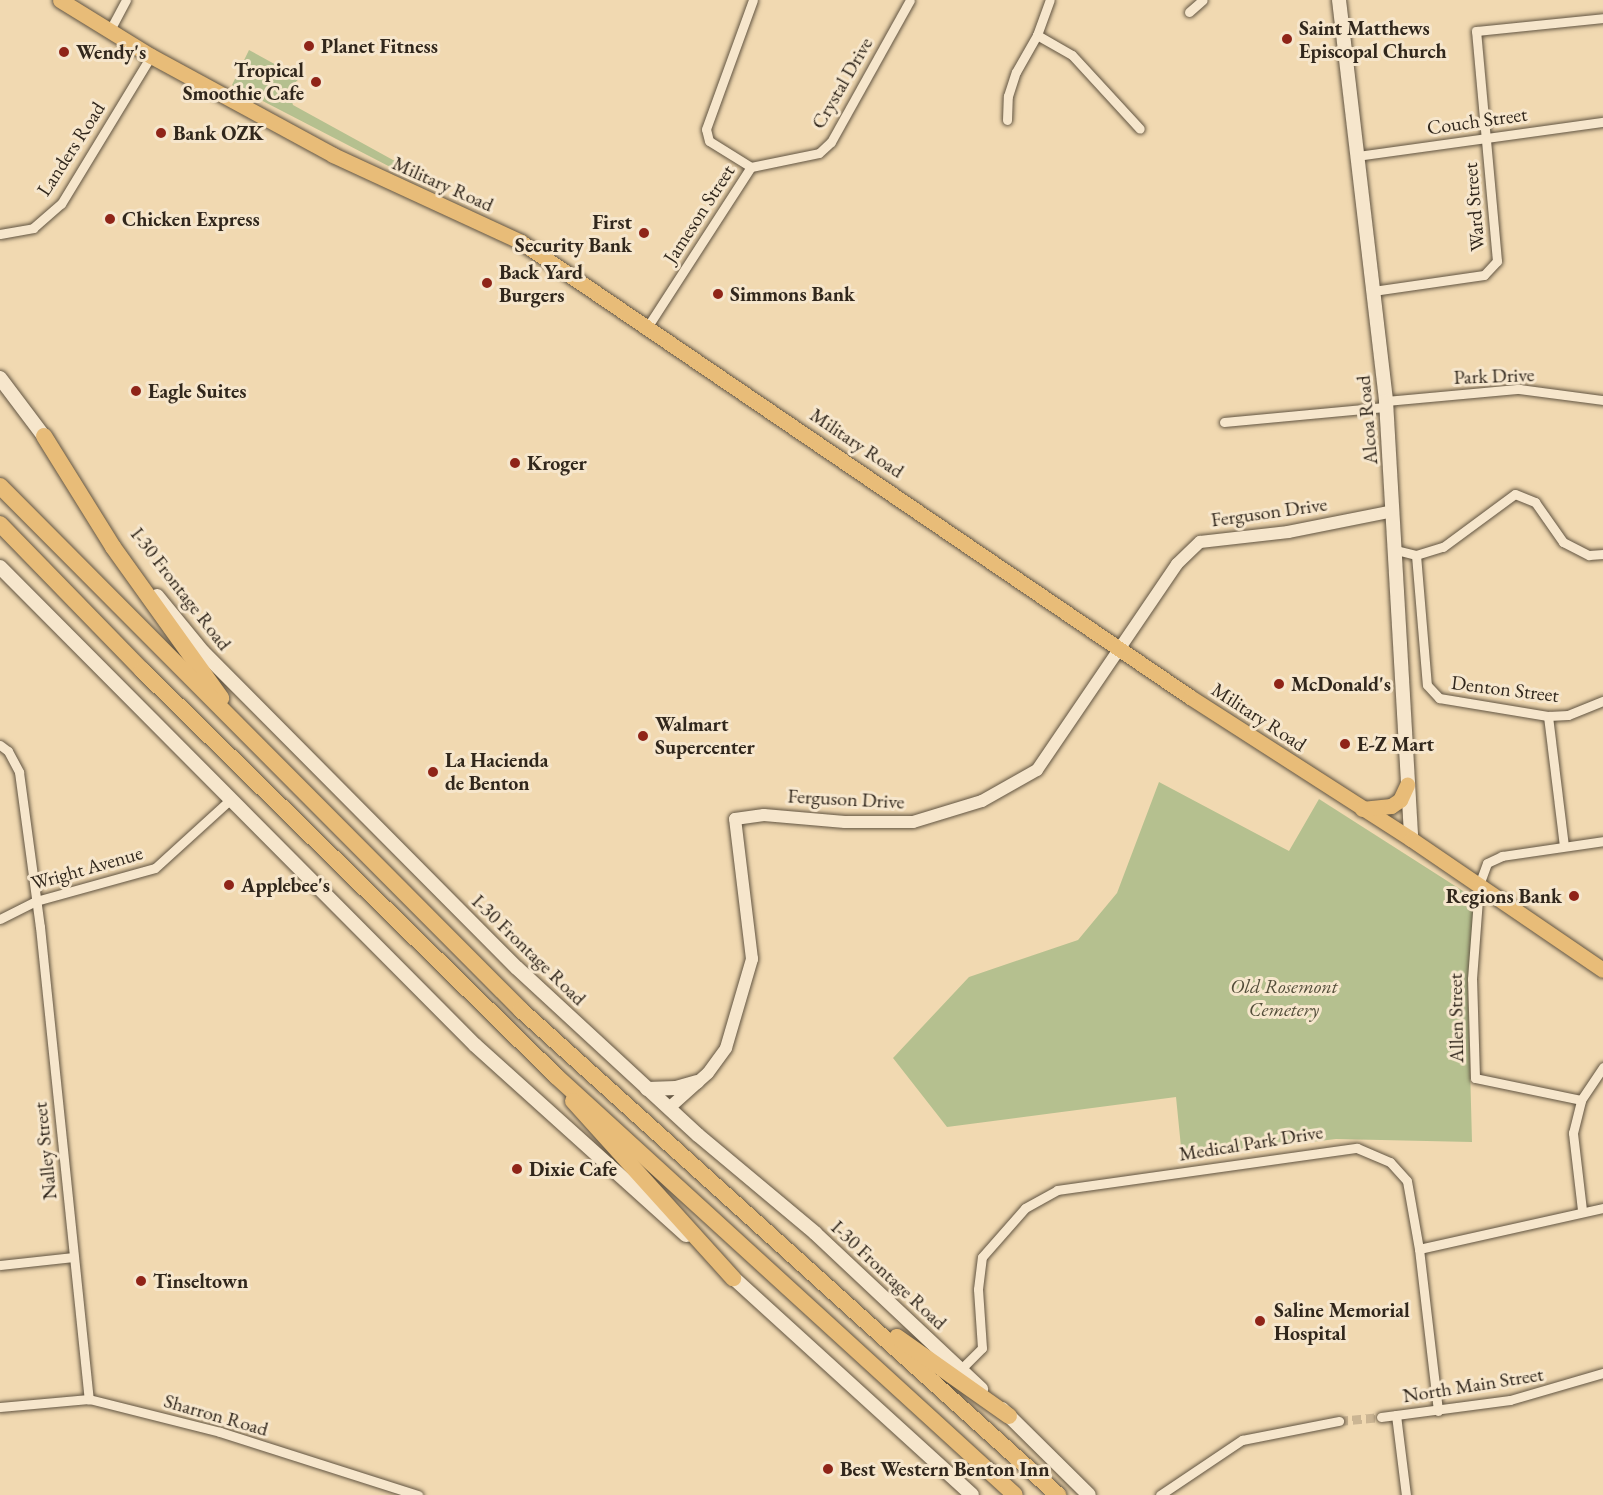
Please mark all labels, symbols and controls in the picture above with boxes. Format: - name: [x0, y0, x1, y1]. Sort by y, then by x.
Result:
- place label: Saint Matthews Episcopal Church: [1299, 16, 1447, 63]
- marker: Saint Matthews Episcopal Church: [1280, 32, 1294, 46]
- street label: Crystal Drive: [806, 33, 878, 133]
- place label: Planet Fitness: [321, 34, 438, 58]
- marker: Planet Fitness: [302, 39, 316, 53]
- place label: Wendy's: [76, 40, 146, 64]
- marker: Wendy's: [57, 45, 71, 59]
- place label: Tropical Smoothie Cafe: [183, 58, 304, 105]
- marker: Tropical Smoothie Cafe: [309, 75, 323, 89]
- street label: Landers Road: [32, 98, 110, 200]
- street label: Couch Street: [1425, 102, 1529, 140]
- place label: Bank OZK: [173, 121, 264, 145]
- marker: Bank OZK: [154, 126, 168, 140]
- street label: Military Road: [389, 151, 497, 217]
- street label: Jameson Street: [658, 160, 740, 268]
- street label: Ward Street: [1458, 162, 1490, 252]
- place label: Chicken Express: [122, 207, 260, 231]
- place label: First Security Bank: [515, 210, 632, 257]
- marker: Chicken Express: [103, 212, 117, 226]
- marker: First Security Bank: [637, 226, 651, 240]
- place label: Back Yard Burgers: [499, 260, 583, 307]
- marker: Back Yard Burgers: [480, 276, 494, 290]
- place label: Simmons Bank: [730, 282, 855, 306]
- marker: Simmons Bank: [711, 287, 725, 301]
- street label: Park Drive: [1453, 363, 1535, 389]
- street label: Alcoa Road: [1351, 374, 1383, 466]
- place label: Eagle Suites: [148, 379, 246, 403]
- marker: Eagle Suites: [129, 384, 143, 398]
- street label: Military Road: [805, 403, 909, 483]
- place label: Kroger: [527, 451, 587, 475]
- marker: Kroger: [508, 456, 522, 470]
- street label: Ferguson Drive: [1209, 492, 1329, 532]
- street label: I-30 Frontage Road: [126, 523, 236, 655]
- street label: Denton Street: [1450, 671, 1560, 707]
- place label: McDonald's: [1291, 672, 1391, 696]
- street label: Military Road: [1207, 677, 1311, 757]
- marker: McDonald's: [1272, 677, 1286, 691]
- place label: Walmart Supercenter: [655, 712, 755, 759]
- marker: Walmart Supercenter: [636, 729, 650, 743]
- place label: E-Z Mart: [1357, 732, 1434, 756]
- marker: E-Z Mart: [1338, 737, 1352, 751]
- place label: La Hacienda de Benton: [445, 748, 549, 795]
- marker: La Hacienda de Benton: [426, 765, 440, 779]
- street label: Ferguson Drive: [787, 784, 905, 814]
- street label: Wright Avenue: [29, 841, 145, 895]
- place label: Applebee's: [241, 873, 330, 897]
- marker: Applebee's: [222, 878, 236, 892]
- place label: Regions Bank: [1446, 884, 1562, 908]
- street label: I-30 Frontage Road: [467, 889, 591, 1011]
- marker: Regions Bank: [1567, 889, 1581, 903]
- street label: Allen Street: [1443, 973, 1469, 1063]
- park label: Old Rosemont Cemetery: [1230, 974, 1338, 1021]
- street label: Nalley Street: [28, 1101, 62, 1201]
- street label: Medical Park Drive: [1177, 1120, 1325, 1166]
- place label: Dixie Cafe: [529, 1157, 617, 1181]
- marker: Dixie Cafe: [510, 1162, 524, 1176]
- street label: I-30 Frontage Road: [826, 1215, 952, 1335]
- place label: Tinseltown: [153, 1269, 248, 1293]
- marker: Tinseltown: [134, 1274, 148, 1288]
- place label: Saline Memorial Hospital: [1274, 1298, 1410, 1345]
- marker: Saline Memorial Hospital: [1251, 1312, 1269, 1330]
- street label: North Main Street: [1401, 1362, 1545, 1408]
- street label: Sharron Road: [161, 1389, 271, 1441]
- place label: Best Western Benton Inn: [840, 1457, 1049, 1481]
- marker: Best Western Benton Inn: [821, 1462, 835, 1476]

